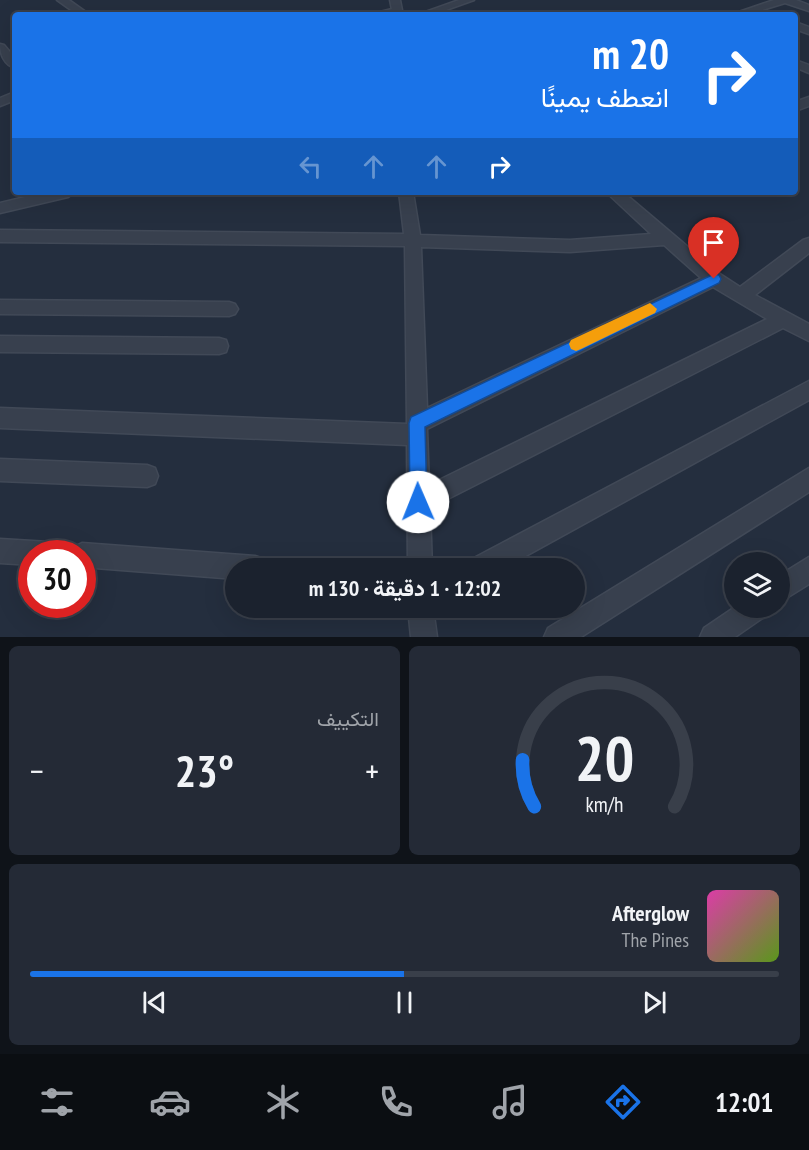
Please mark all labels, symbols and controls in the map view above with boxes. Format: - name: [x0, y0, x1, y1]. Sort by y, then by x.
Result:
- text: 20 m: [592, 26, 669, 81]
- icon: right: [690, 36, 768, 114]
- text: انعطف يمينًا: [541, 80, 669, 114]
- icon: left: [294, 150, 327, 183]
- icon: ahead: [357, 150, 390, 183]
- icon: ahead: [420, 150, 453, 183]
- icon: right: [483, 150, 516, 183]
- pin: [688, 217, 739, 279]
- icon: arrive: [697, 226, 730, 259]
- position arrow: [386, 470, 450, 534]
- speed limit sign: 30: [18, 540, 96, 618]
- map controls: [724, 552, 790, 618]
- button: layers: [724, 552, 790, 618]
- text: 12:02 · 1 دقيقة · 130 m: [309, 574, 501, 602]
- text: التكييف: [317, 706, 379, 732]
- text: 20: [575, 717, 634, 798]
- text: 23°: [175, 741, 234, 799]
- text: −: [30, 749, 44, 792]
- text: +: [365, 749, 379, 792]
- text: km/h: [585, 791, 624, 819]
- text: Afterglow: [612, 899, 689, 927]
- text: The Pines: [622, 927, 689, 953]
- icon: previous: [138, 986, 171, 1019]
- icon: pause: [388, 986, 421, 1019]
- icon: next: [638, 986, 671, 1019]
- icon: filters: [36, 1081, 78, 1123]
- icon: car: [149, 1081, 191, 1123]
- icon: climate: [262, 1081, 304, 1123]
- icon: phone: [375, 1081, 417, 1123]
- icon: music: [489, 1081, 531, 1123]
- icon: directions: [602, 1081, 644, 1123]
- text: 12:01: [715, 1085, 773, 1119]

